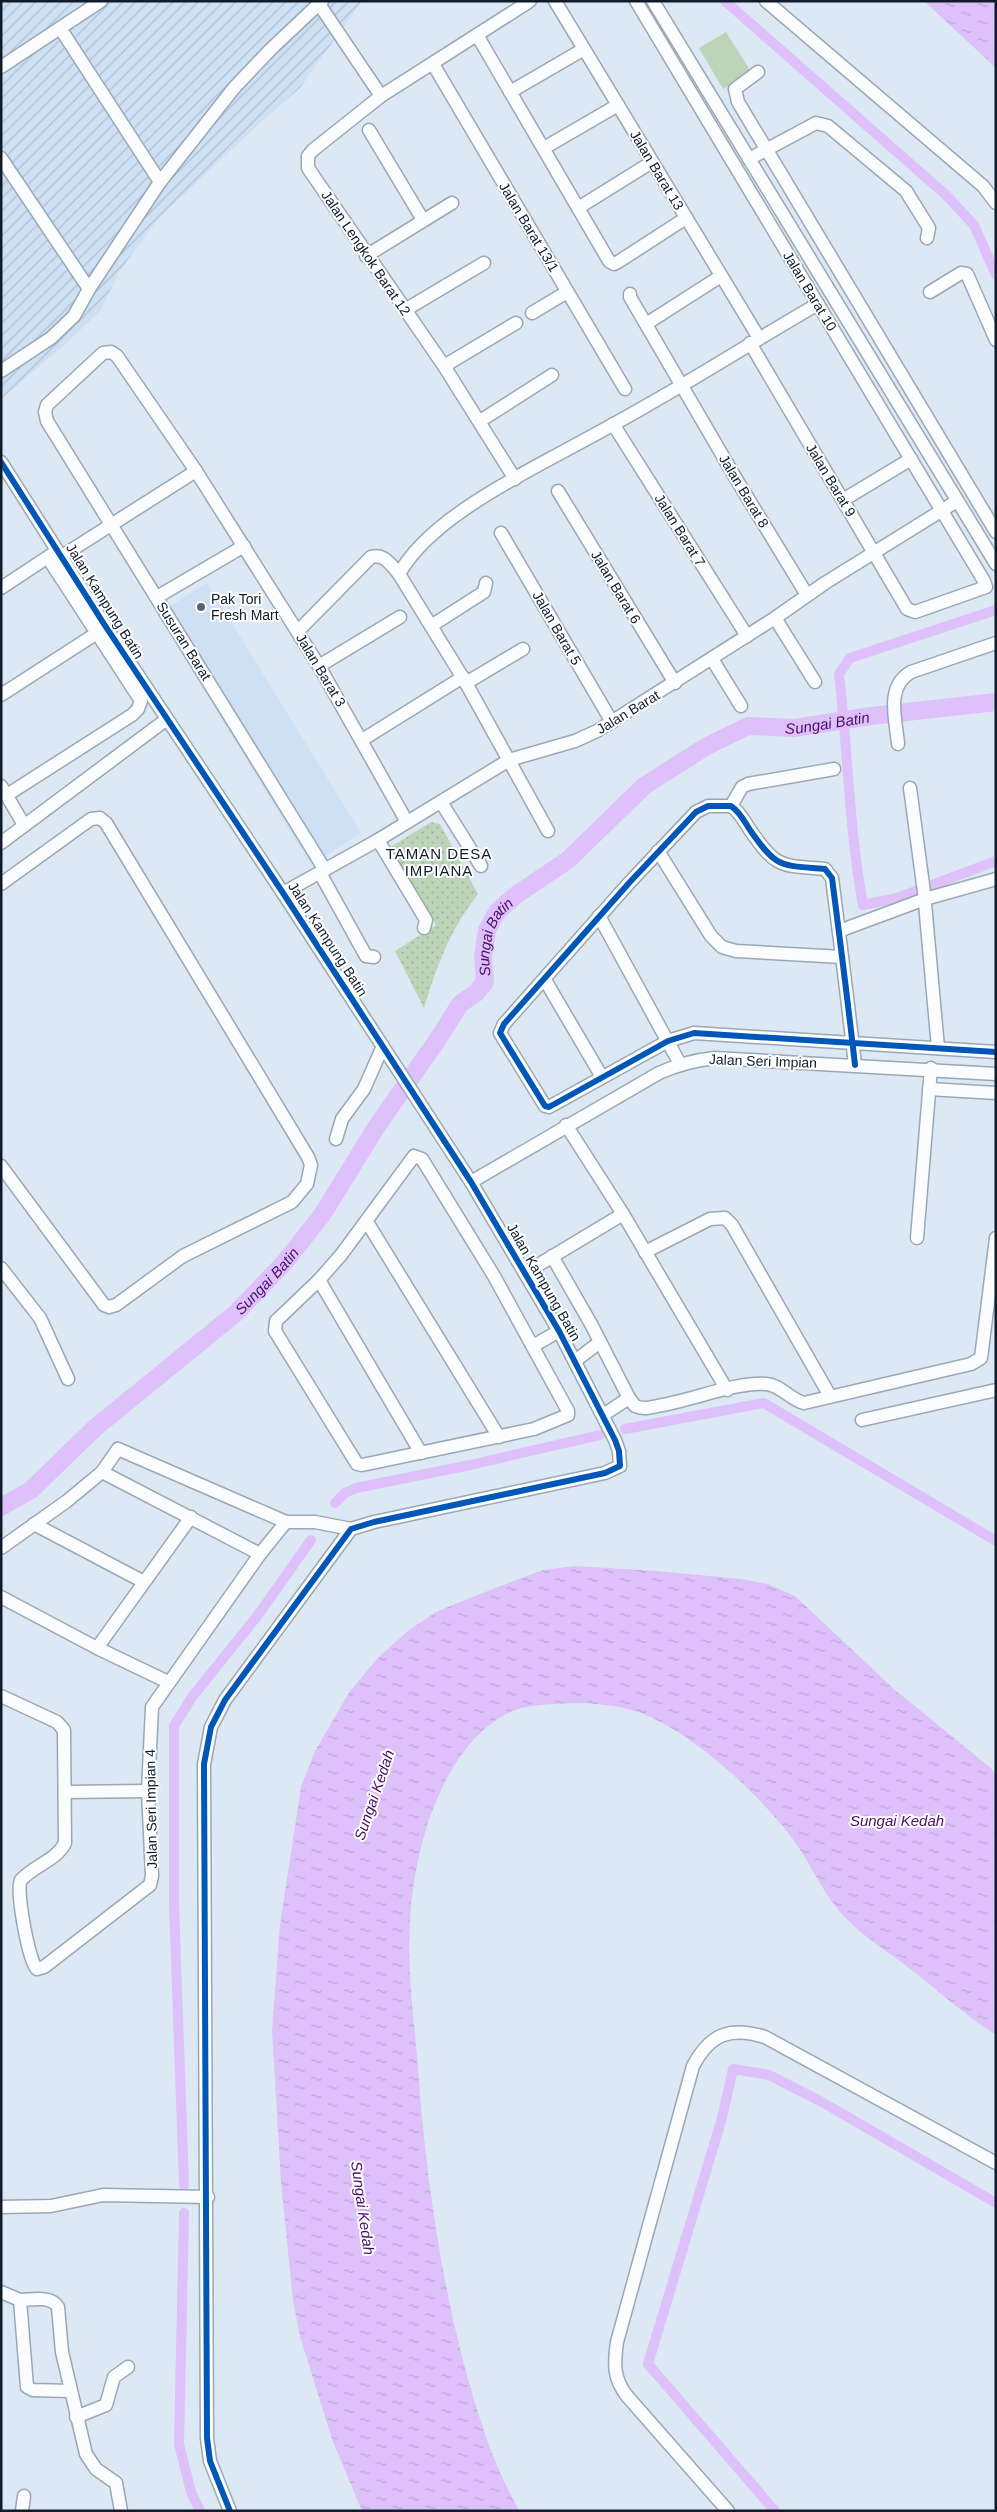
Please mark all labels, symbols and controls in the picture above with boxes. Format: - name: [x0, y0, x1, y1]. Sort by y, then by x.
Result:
- street label: Jalan Barat 13: [627, 127, 687, 213]
- street label: Jalan Barat 13/1: [496, 179, 562, 275]
- street label: Jalan Lengkok Barat 12: [318, 188, 414, 319]
- street label: Jalan Barat 10: [780, 248, 840, 334]
- street label: Jalan Barat 9: [803, 441, 859, 520]
- street label: Jalan Barat 8: [716, 452, 772, 531]
- street label: Jalan Barat 7: [651, 491, 709, 569]
- street label: Jalan Kampung Batin: [63, 540, 147, 662]
- street label: Jalan Barat 6: [588, 548, 644, 627]
- street label: Jalan Barat 5: [529, 588, 585, 668]
- place label: Pak Tori Fresh Mart: [211, 591, 279, 623]
- street label: Susuran Barat: [154, 599, 215, 683]
- marker: Pak Tori Fresh Mart: [195, 601, 207, 613]
- street label: Jalan Barat 3: [293, 631, 349, 710]
- street label: Jalan Barat: [594, 687, 663, 737]
- water label: Sungai Batin: [785, 708, 871, 737]
- district label: TAMAN DESA IMPIANA: [386, 845, 492, 879]
- street label: Jalan Kampung Batin: [285, 879, 371, 999]
- water label: Sungai Batin: [474, 894, 516, 977]
- street label: Jalan Seri Impian: [709, 1051, 817, 1071]
- street label: Jalan Kampung Batin: [504, 1220, 584, 1344]
- water label: Sungai Batin: [231, 1244, 302, 1318]
- water label: Sungai Kedah: [351, 1748, 397, 1842]
- street label: Jalan Seri Impian 4: [142, 1749, 160, 1869]
- water label: Sungai Kedah: [850, 1812, 944, 1829]
- water label: Sungai Kedah: [348, 2160, 378, 2256]

